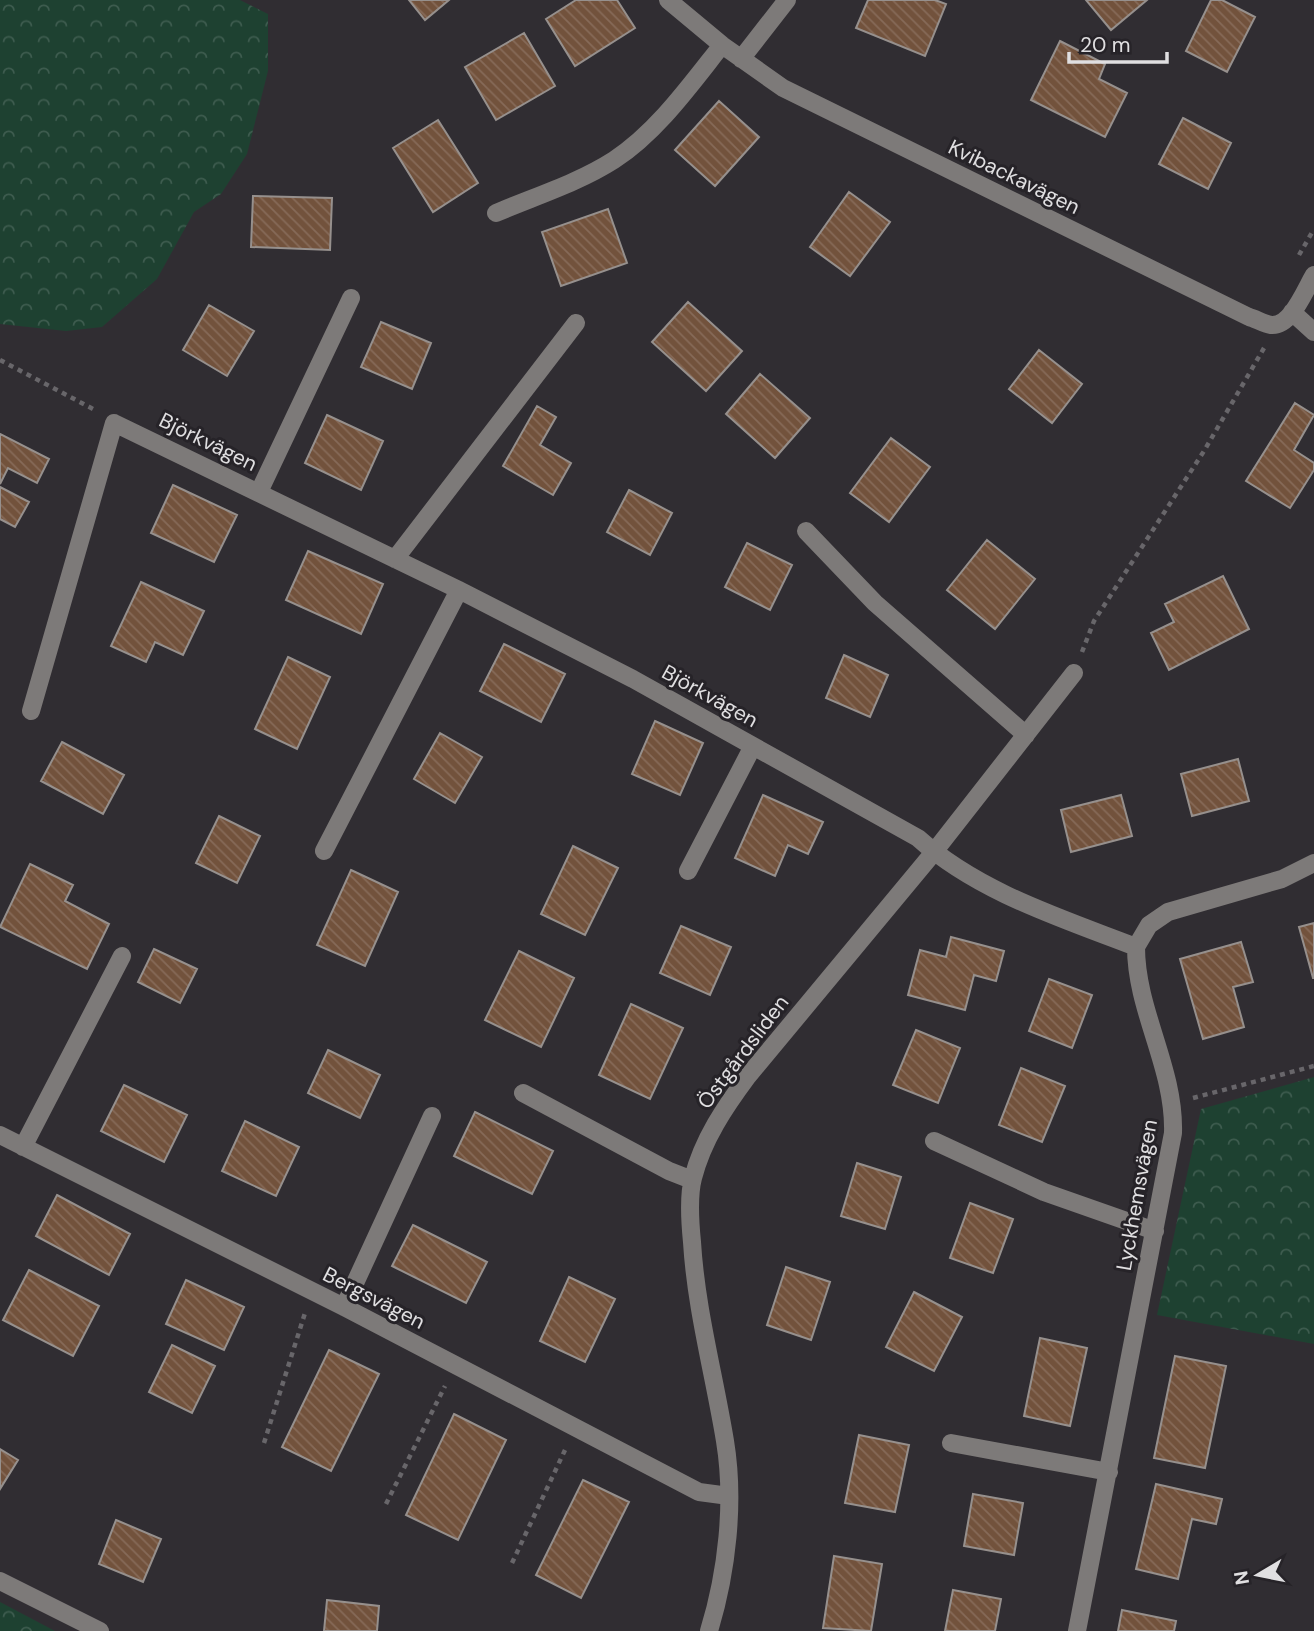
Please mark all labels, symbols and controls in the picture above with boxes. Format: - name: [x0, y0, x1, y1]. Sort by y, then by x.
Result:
- scale bar: [1069, 21, 1167, 65]
- text: 20 m: [1080, 31, 1131, 59]
- street label: Kvibackavägen: [944, 133, 1084, 221]
- street label: Björkvägen: [154, 406, 262, 478]
- street label: Björkvägen: [657, 658, 763, 734]
- street label: Östgårdsliden: [691, 989, 795, 1115]
- street label: Lyckhemsvägen: [1110, 1117, 1164, 1273]
- street label: Bergsvägen: [318, 1260, 430, 1336]
- north arrow: [1223, 1540, 1293, 1610]
- text: N: [1228, 1569, 1255, 1587]

